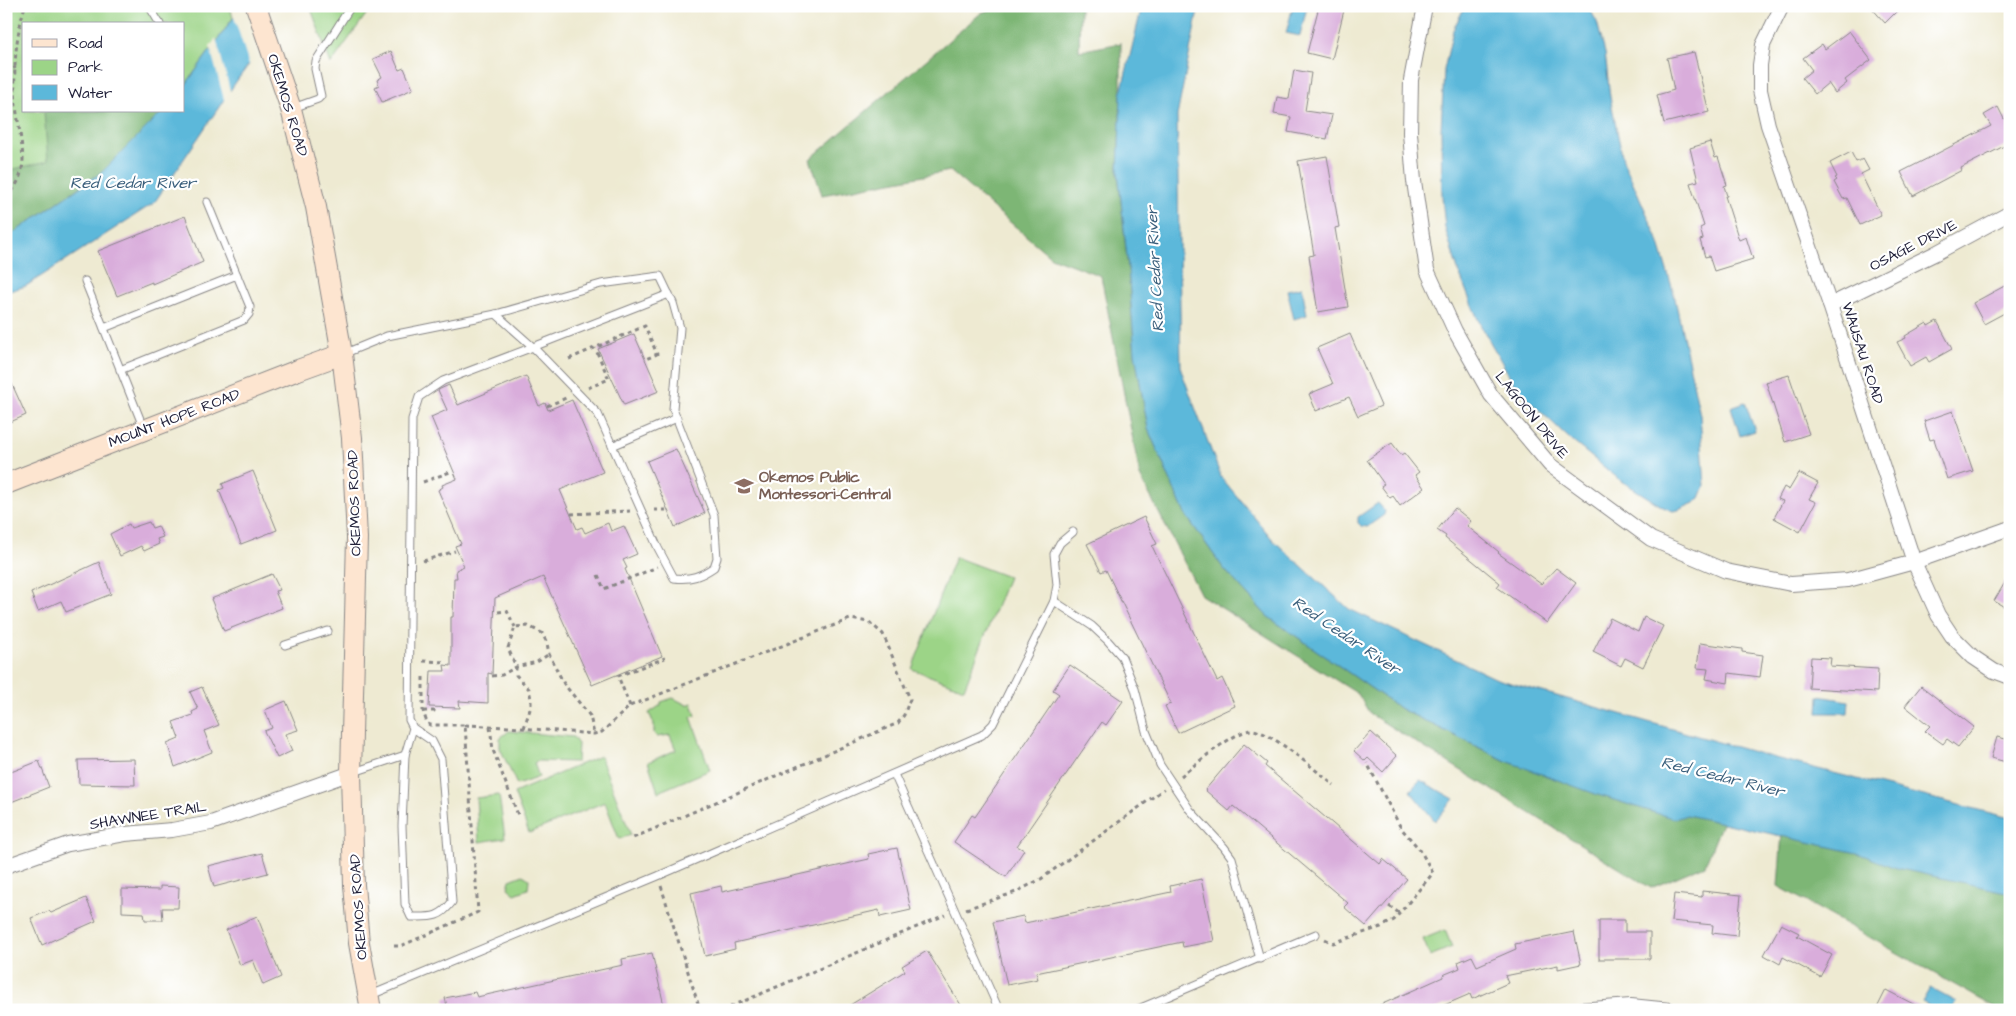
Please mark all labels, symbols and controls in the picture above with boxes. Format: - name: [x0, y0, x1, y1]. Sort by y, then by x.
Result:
- legend: [22, 22, 185, 112]
- text: Road: [68, 33, 103, 54]
- street label: OKEMOS ROAD: [262, 51, 313, 159]
- text: Park: [68, 57, 103, 78]
- text: Water: [68, 83, 112, 104]
- water label: Red Cedar River: [70, 172, 198, 194]
- water label: Red Cedar River: [1141, 203, 1169, 332]
- street label: OSAGE DRIVE: [1866, 214, 1961, 276]
- street label: WAUSAU ROAD: [1836, 300, 1889, 407]
- street label: LAGOON DRIVE: [1490, 367, 1573, 464]
- street label: MOUNT HOPE ROAD: [105, 384, 243, 453]
- street label: OKEMOS ROAD: [342, 449, 367, 556]
- place label: Okemos Public Montessori-Central: [759, 467, 891, 505]
- school or university icon: Okemos Public Montessori-Central: [733, 475, 755, 497]
- water label: Red Cedar River: [1288, 592, 1407, 681]
- water label: Red Cedar River: [1659, 751, 1789, 803]
- street label: SHAWNEE TRAIL: [88, 796, 209, 835]
- street label: OKEMOS ROAD: [344, 853, 373, 961]

